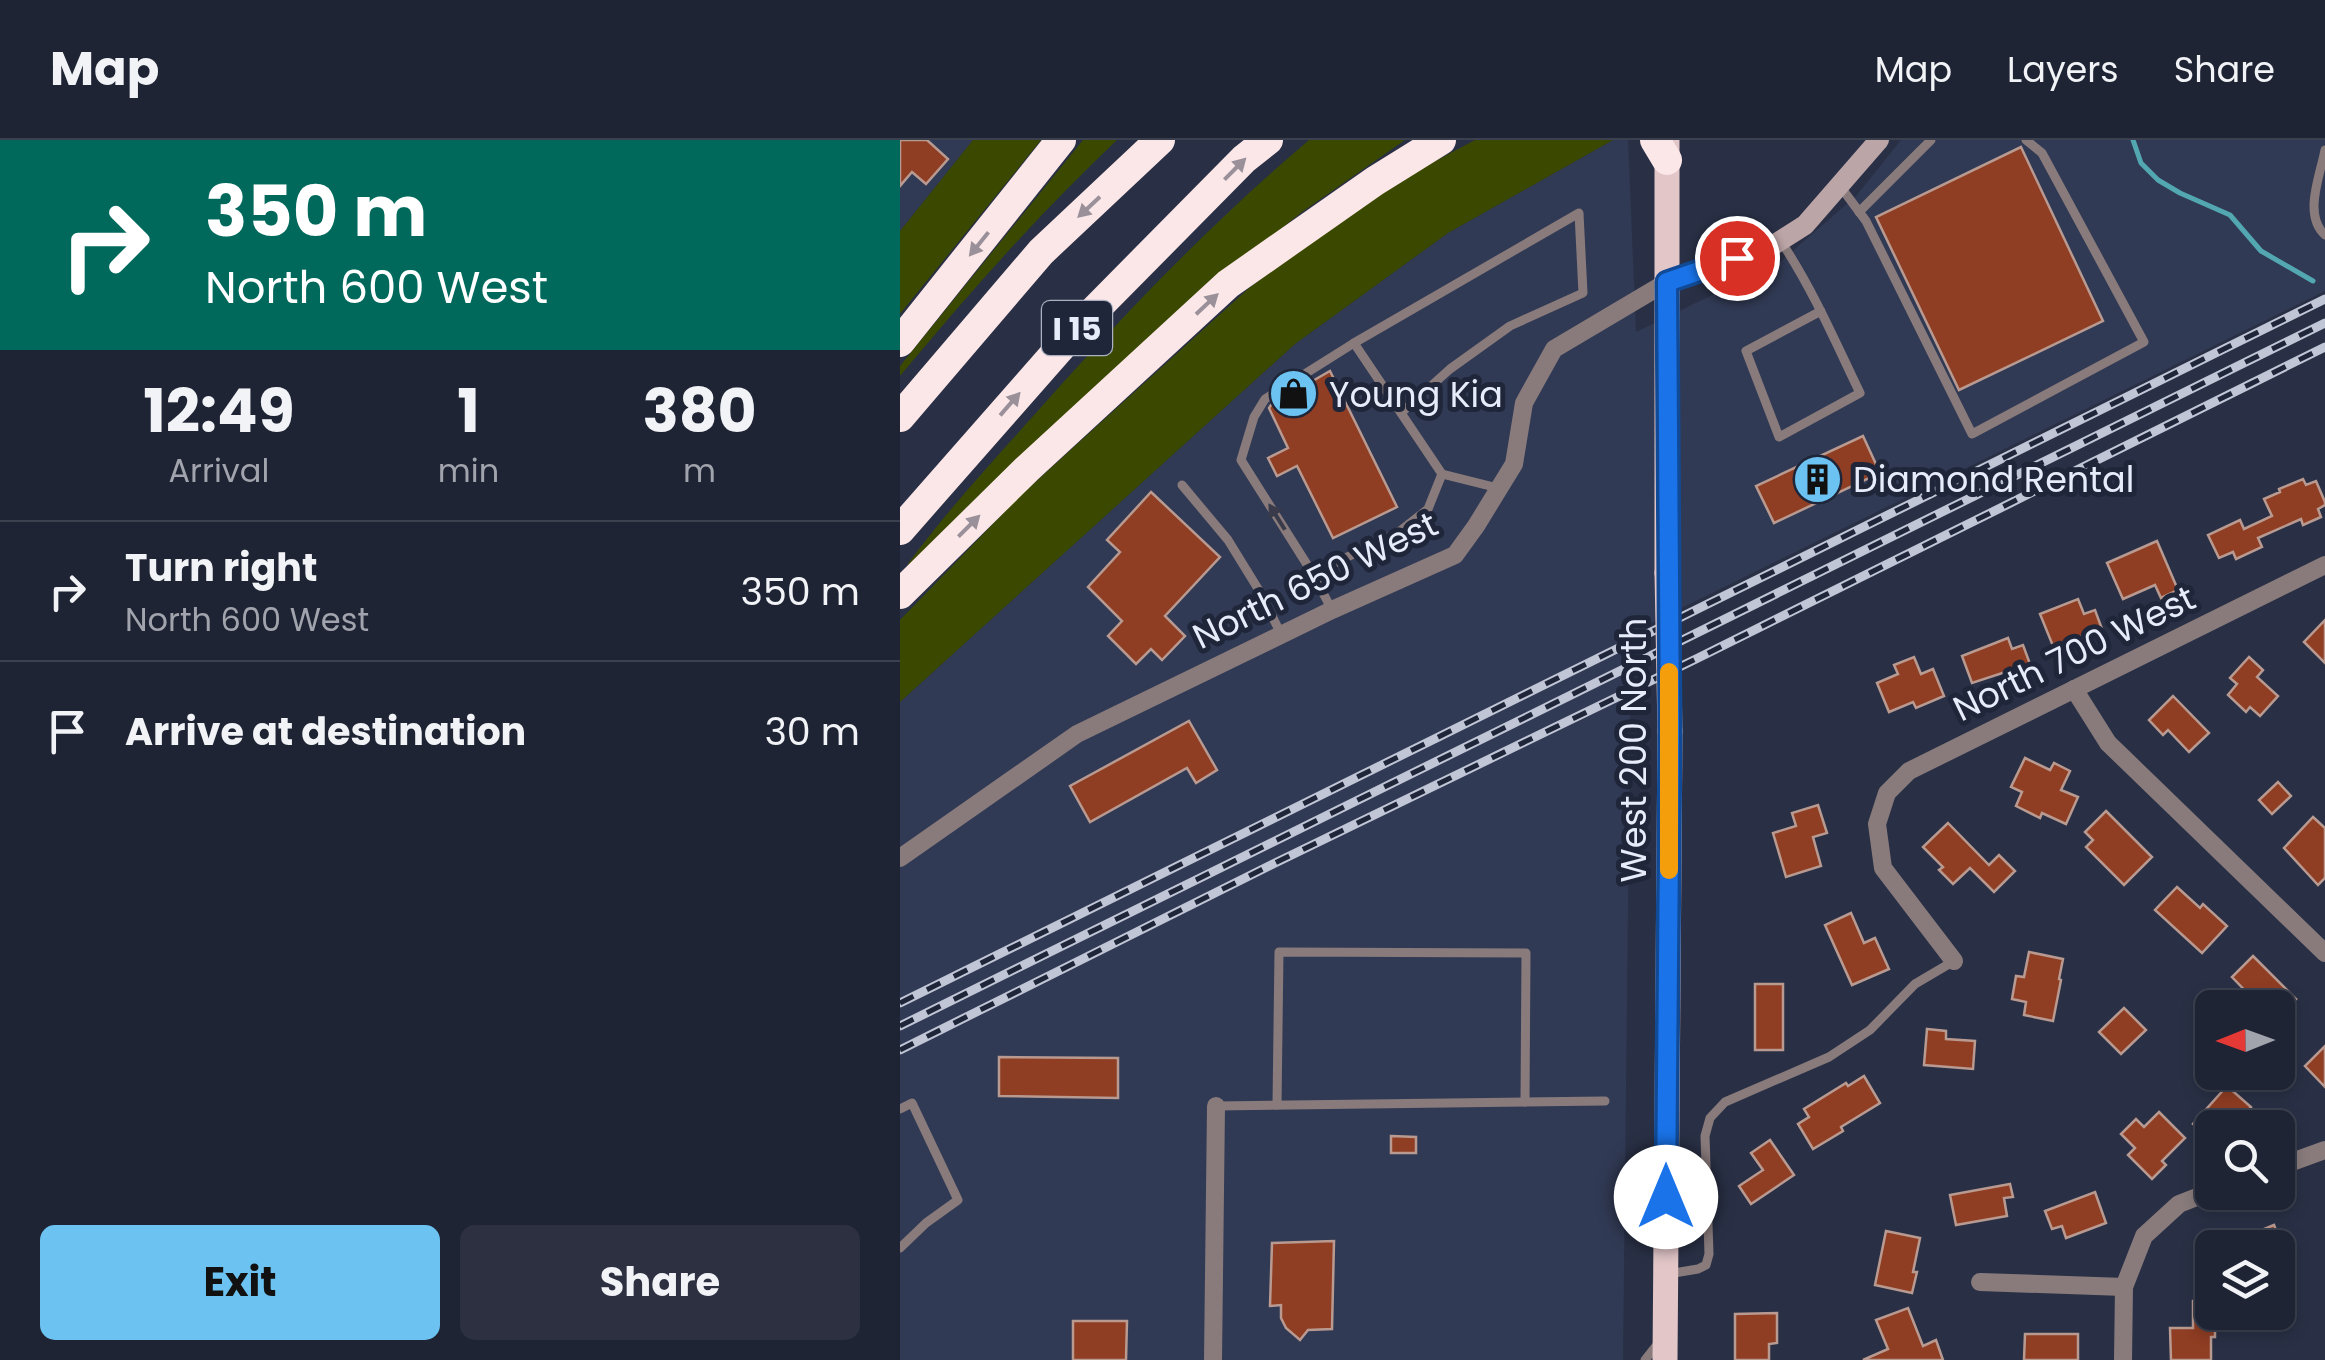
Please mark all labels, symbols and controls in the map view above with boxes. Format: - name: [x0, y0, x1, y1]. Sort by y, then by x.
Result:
- text: Map: [50, 35, 159, 102]
- text: Map: [1875, 45, 1952, 94]
- text: Layers: [2007, 45, 2119, 94]
- text: Share: [2174, 45, 2275, 94]
- one-way arrow: [1222, 158, 1246, 181]
- text: 350 m: [205, 162, 427, 261]
- icon: right: [40, 180, 170, 310]
- one-way arrow: [1078, 195, 1102, 218]
- pin: [1695, 216, 1780, 301]
- icon: arrive: [1710, 231, 1765, 286]
- one-way arrow: [969, 232, 990, 257]
- text: North 600 West: [205, 256, 548, 319]
- one-way arrow: [1194, 293, 1218, 316]
- road number: I 15: [1042, 301, 1112, 355]
- shop icon: Young Kia: [1268, 368, 1320, 420]
- text: 12:49: [143, 369, 295, 453]
- text: 1: [457, 369, 480, 453]
- text: 380: [642, 369, 757, 453]
- place label: Young Kia: [1329, 370, 1503, 419]
- one-way arrow: [999, 392, 1021, 417]
- text: Arrival: [169, 448, 269, 493]
- text: min: [438, 448, 499, 493]
- text: m: [683, 448, 716, 493]
- building icon: Diamond Rental: [1792, 453, 1844, 505]
- place label: Diamond Rental: [1853, 455, 2134, 504]
- street label: North 650 West: [1184, 499, 1446, 661]
- one-way arrow: [1268, 503, 1286, 531]
- one-way arrow: [957, 514, 981, 538]
- text: Turn right: [125, 541, 317, 594]
- icon: right: [40, 564, 95, 619]
- text: 350 m: [741, 565, 860, 618]
- street label: North 700 West: [1945, 573, 2203, 733]
- text: North 600 West: [125, 597, 369, 642]
- street label: West 200 North: [1609, 618, 1658, 882]
- icon: arrive: [40, 704, 95, 759]
- text: Arrive at destination: [125, 705, 526, 758]
- text: 30 m: [764, 705, 860, 758]
- north arrow: [2195, 990, 2295, 1090]
- map controls: [2195, 990, 2295, 1330]
- button: search: [2195, 1110, 2295, 1210]
- position arrow: [1614, 1145, 1718, 1249]
- button: Exit: [40, 1225, 440, 1340]
- button: Share: [460, 1225, 860, 1340]
- button: layers: [2195, 1230, 2295, 1330]

